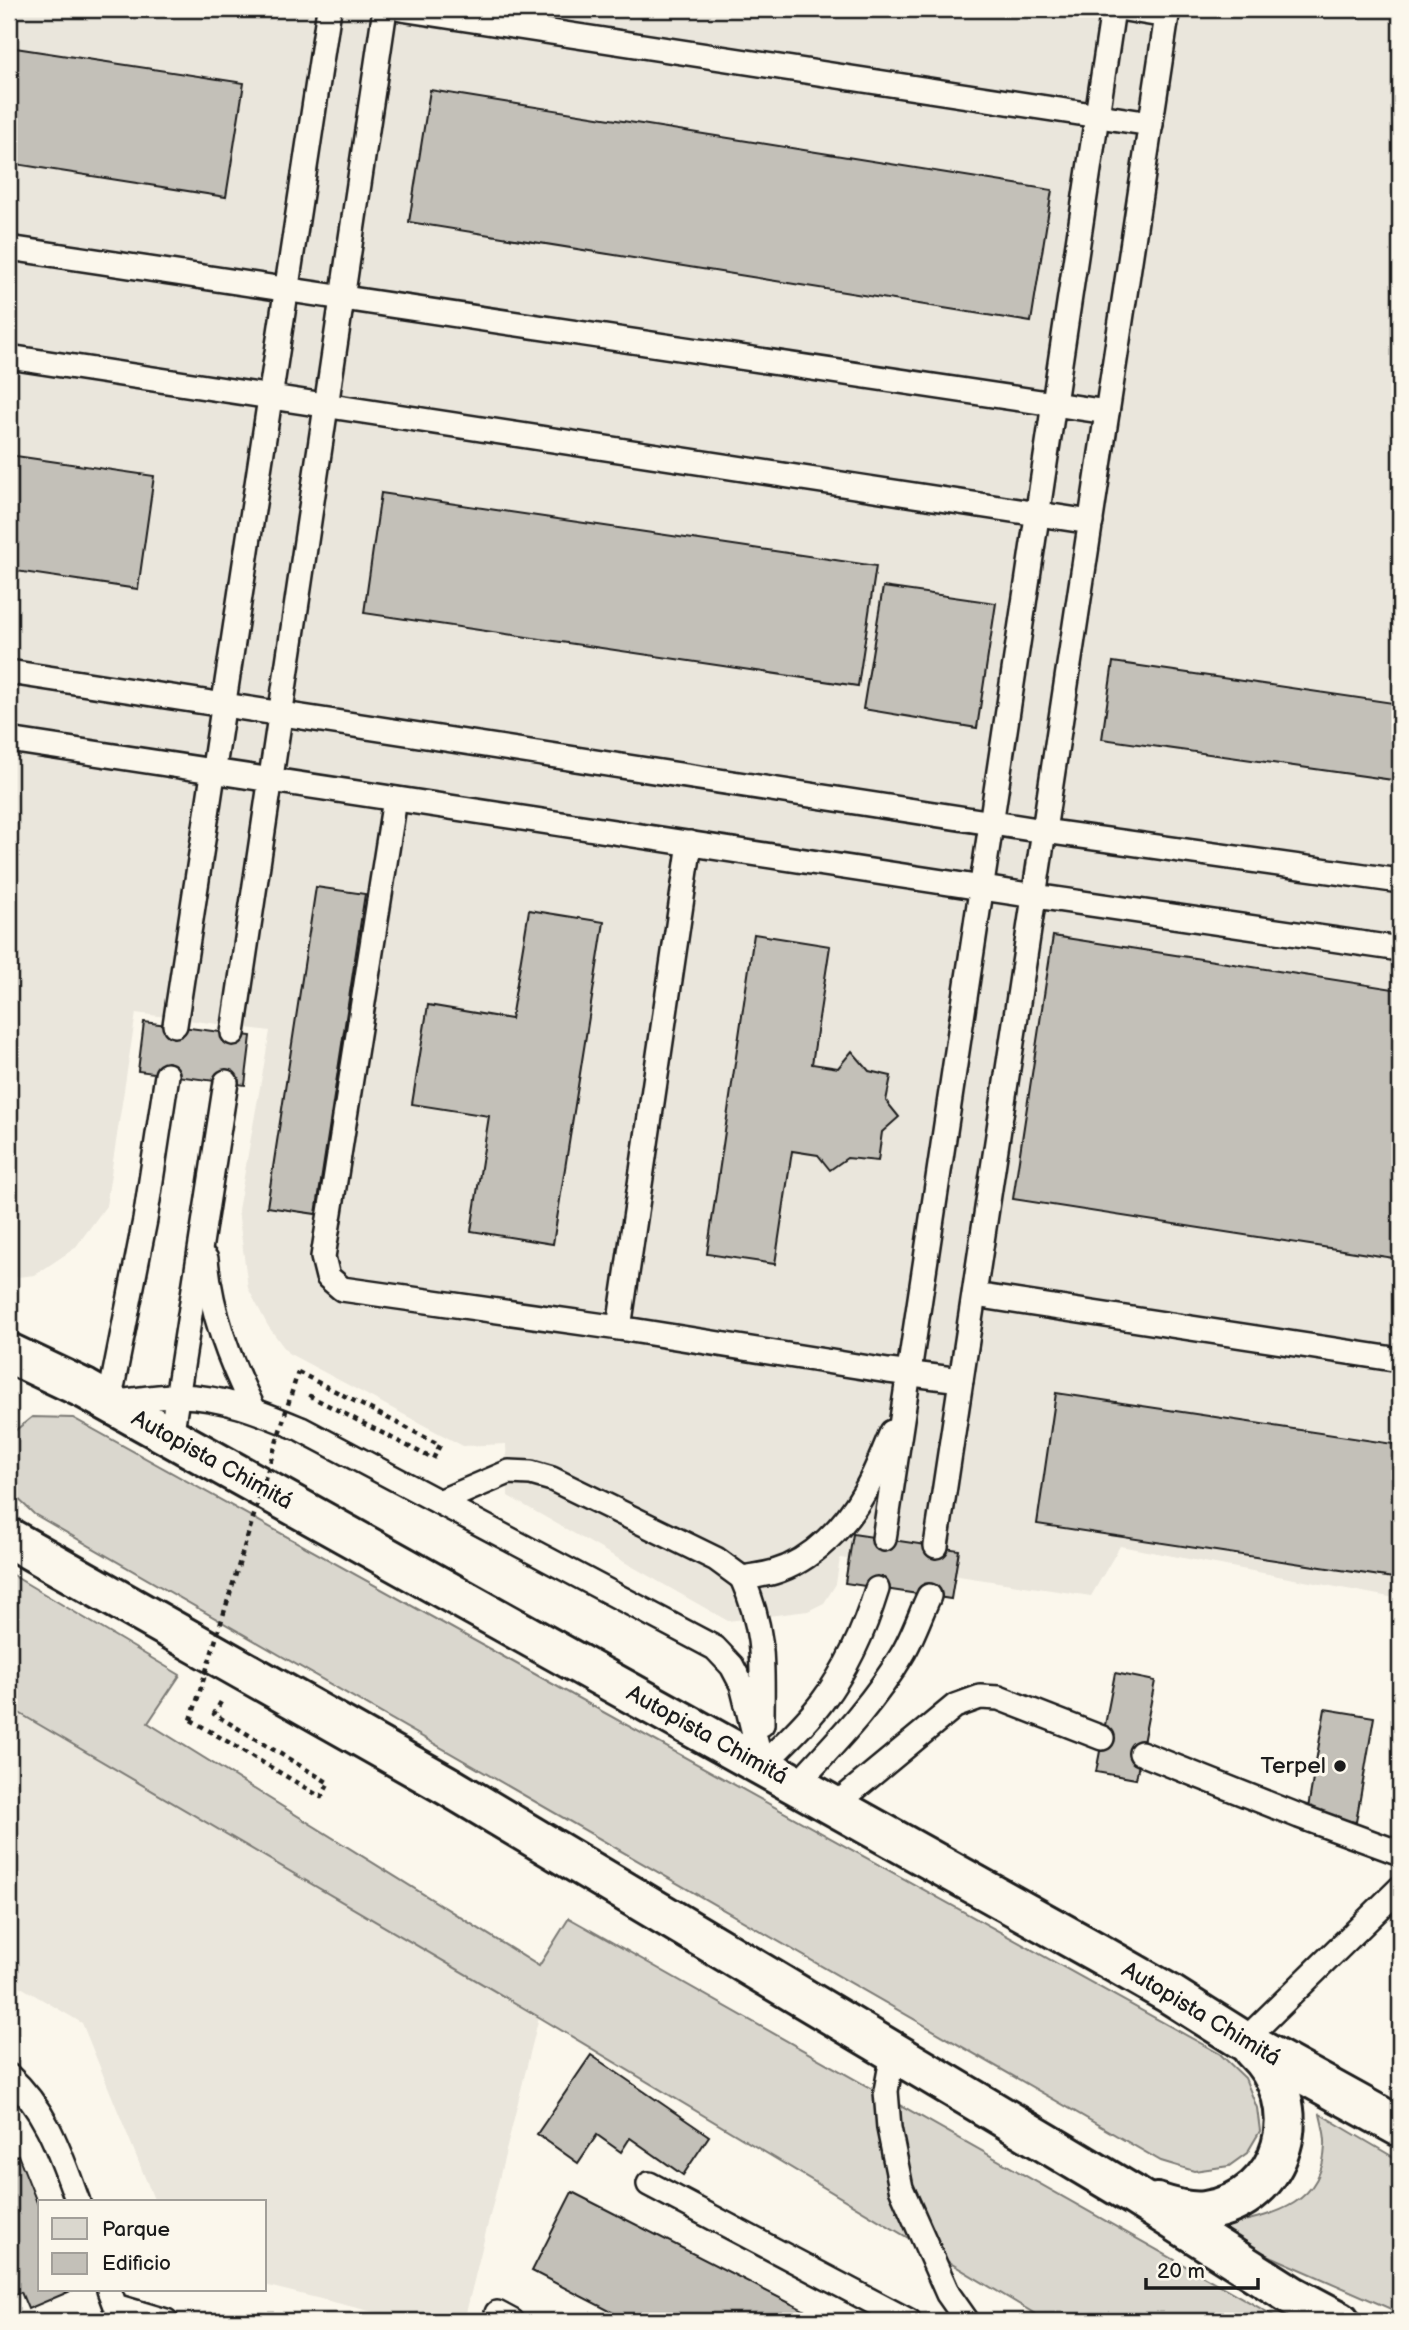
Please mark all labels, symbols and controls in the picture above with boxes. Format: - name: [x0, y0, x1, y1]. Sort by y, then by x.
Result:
- street label: Autopista Chimitá: [126, 1404, 298, 1516]
- street label: Autopista Chimitá: [621, 1679, 793, 1791]
- place label: Terpel: [1261, 1752, 1326, 1780]
- marker: Terpel: [1332, 1758, 1348, 1774]
- street label: Autopista Chimitá: [1117, 1956, 1285, 2072]
- legend: [38, 2200, 266, 2292]
- text: Parque: [102, 2217, 170, 2242]
- scale bar: [1146, 2246, 1258, 2290]
- text: Edificio: [102, 2251, 171, 2276]
- text: 20 m: [1157, 2259, 1205, 2284]

